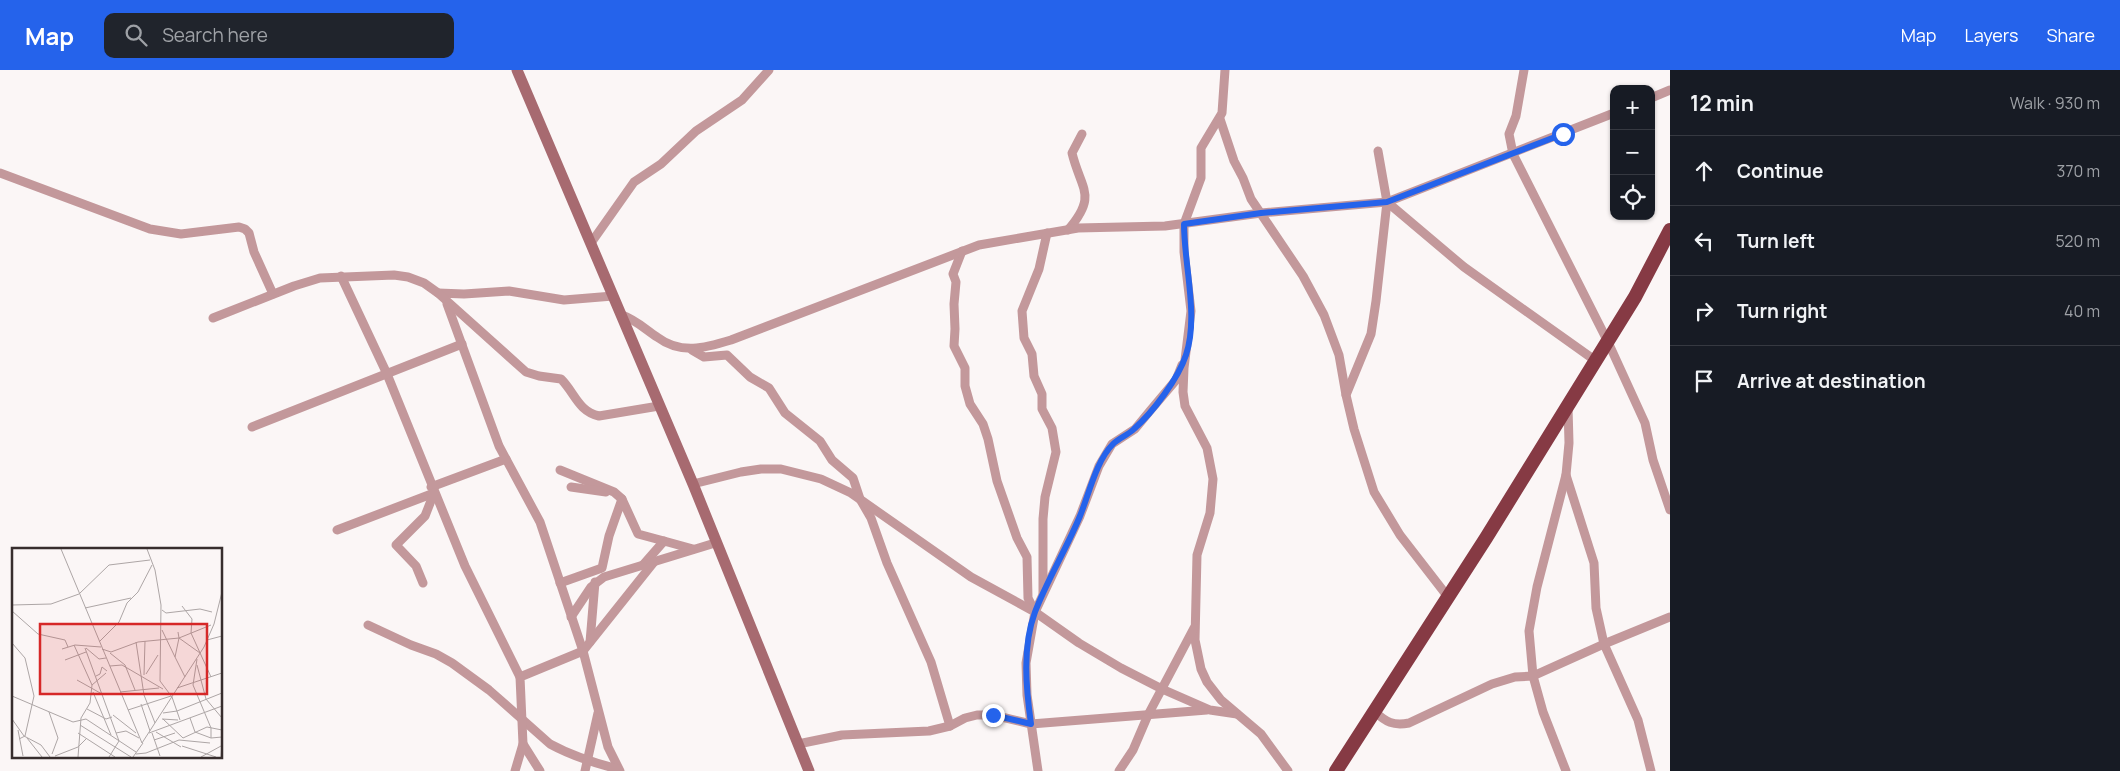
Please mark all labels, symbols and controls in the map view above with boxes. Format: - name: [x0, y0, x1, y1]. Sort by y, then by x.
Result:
- search box: [104, 13, 454, 58]
- text: Map: [25, 19, 74, 52]
- icon: search: [122, 21, 150, 49]
- text: Search here: [162, 22, 268, 48]
- text: Map: [1901, 23, 1936, 47]
- text: Layers: [1964, 23, 2018, 47]
- text: Share: [2046, 23, 2095, 47]
- map controls: [1610, 85, 1655, 220]
- button: +: [1610, 85, 1655, 130]
- text: 12 min: [1690, 89, 1754, 117]
- text: Walk · 930 m: [2010, 92, 2100, 114]
- route start: [1552, 123, 1575, 146]
- button: −: [1610, 130, 1655, 175]
- icon: ahead: [1690, 157, 1718, 185]
- text: Continue: [1737, 158, 1823, 184]
- text: 370 m: [2057, 160, 2100, 182]
- button: locate: [1610, 175, 1655, 220]
- icon: left: [1690, 227, 1718, 255]
- text: Turn left: [1737, 228, 1815, 254]
- text: 520 m: [2056, 230, 2100, 252]
- icon: right: [1690, 297, 1718, 325]
- text: Turn right: [1737, 298, 1827, 324]
- text: 40 m: [2064, 300, 2100, 322]
- icon: arrive: [1690, 367, 1718, 395]
- text: Arrive at destination: [1737, 368, 1926, 394]
- inset map: [12, 548, 222, 758]
- route end: [982, 704, 1005, 727]

